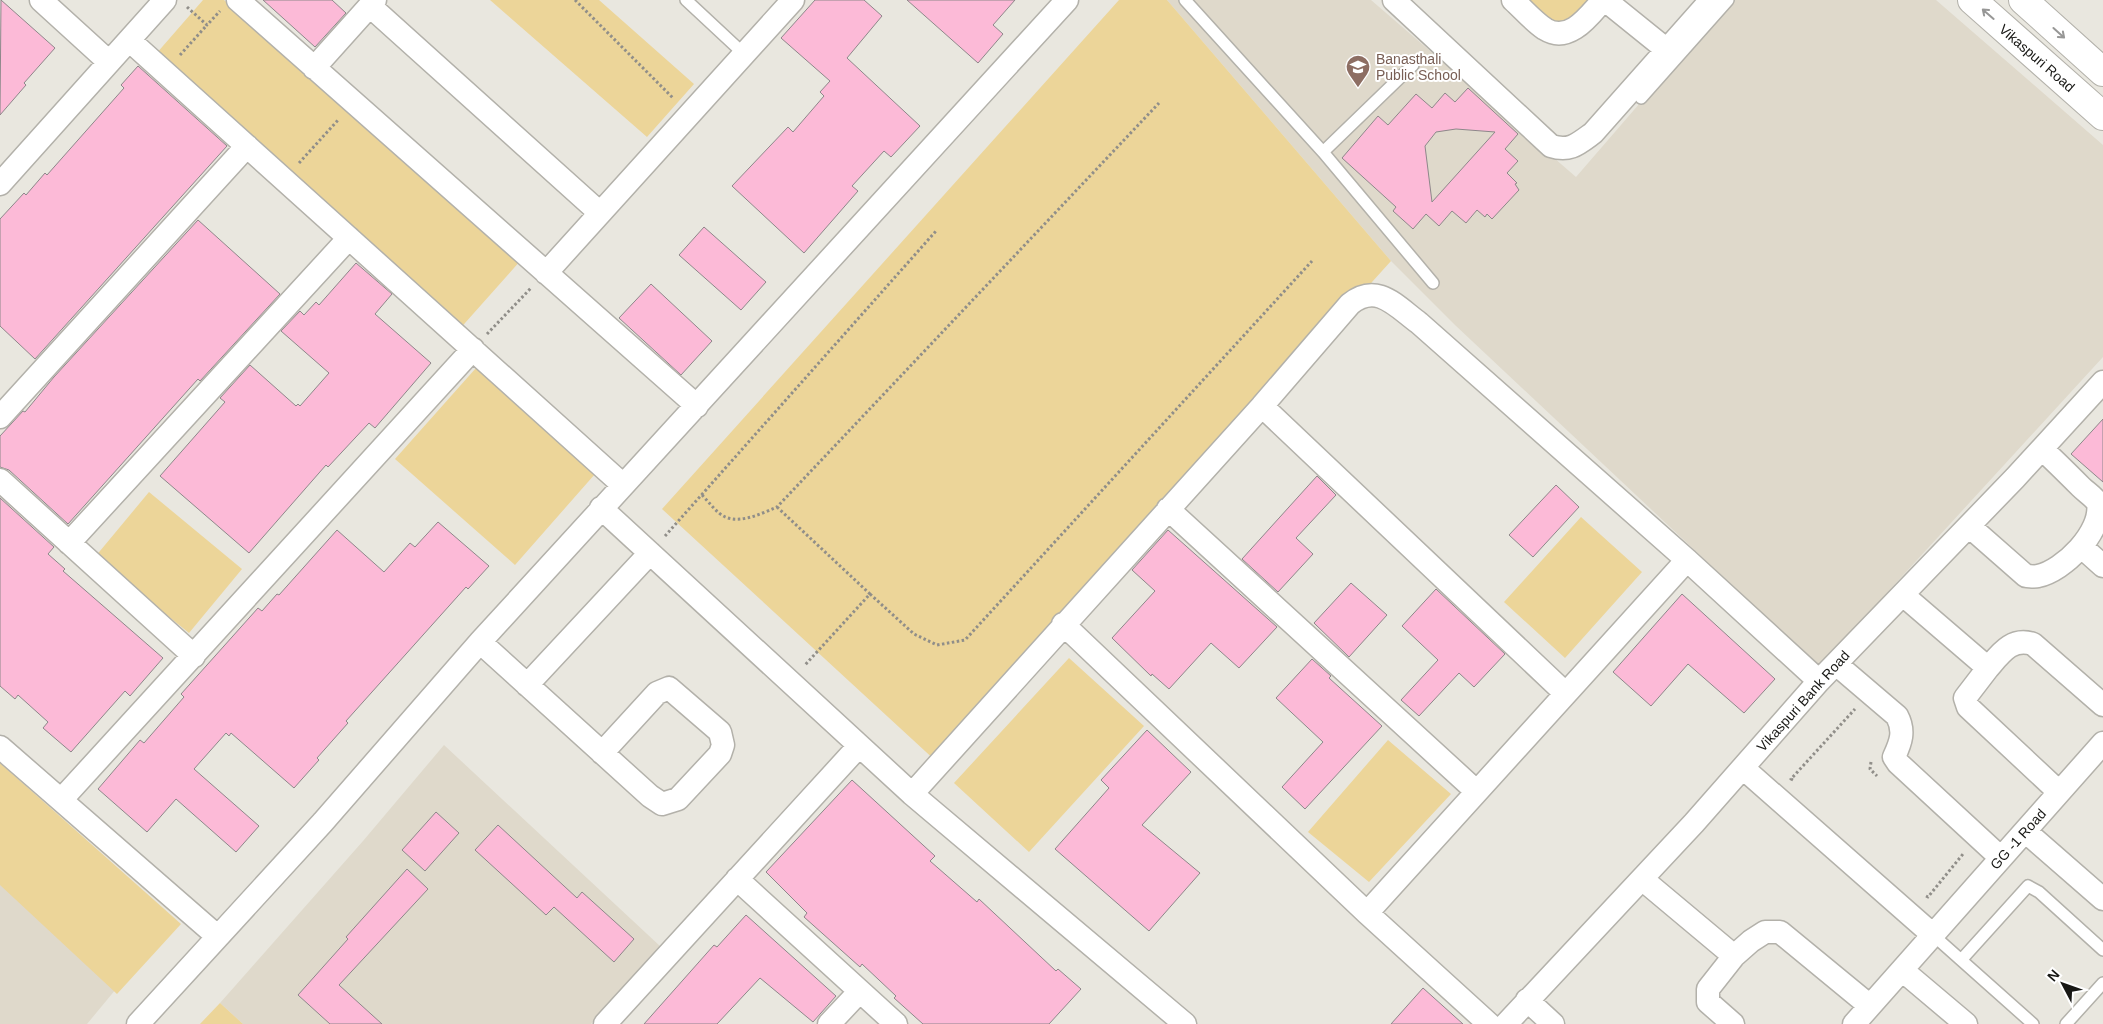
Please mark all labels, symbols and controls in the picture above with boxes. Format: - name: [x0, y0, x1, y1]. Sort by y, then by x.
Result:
- one-way arrow: [1981, 8, 1994, 20]
- street label: Vikaspuri Road: [1996, 21, 2078, 95]
- one-way arrow: [2053, 27, 2066, 39]
- place label: Banasthali Public School: [1376, 51, 1461, 83]
- school or university icon: Banasthali Public School: [1345, 54, 1371, 88]
- street label: Vikaspuri Bank Road: [1753, 647, 1853, 755]
- street label: GG -1 Road: [1987, 806, 2049, 872]
- north arrow: [2038, 959, 2088, 1009]
- text: N: [2044, 966, 2063, 985]

